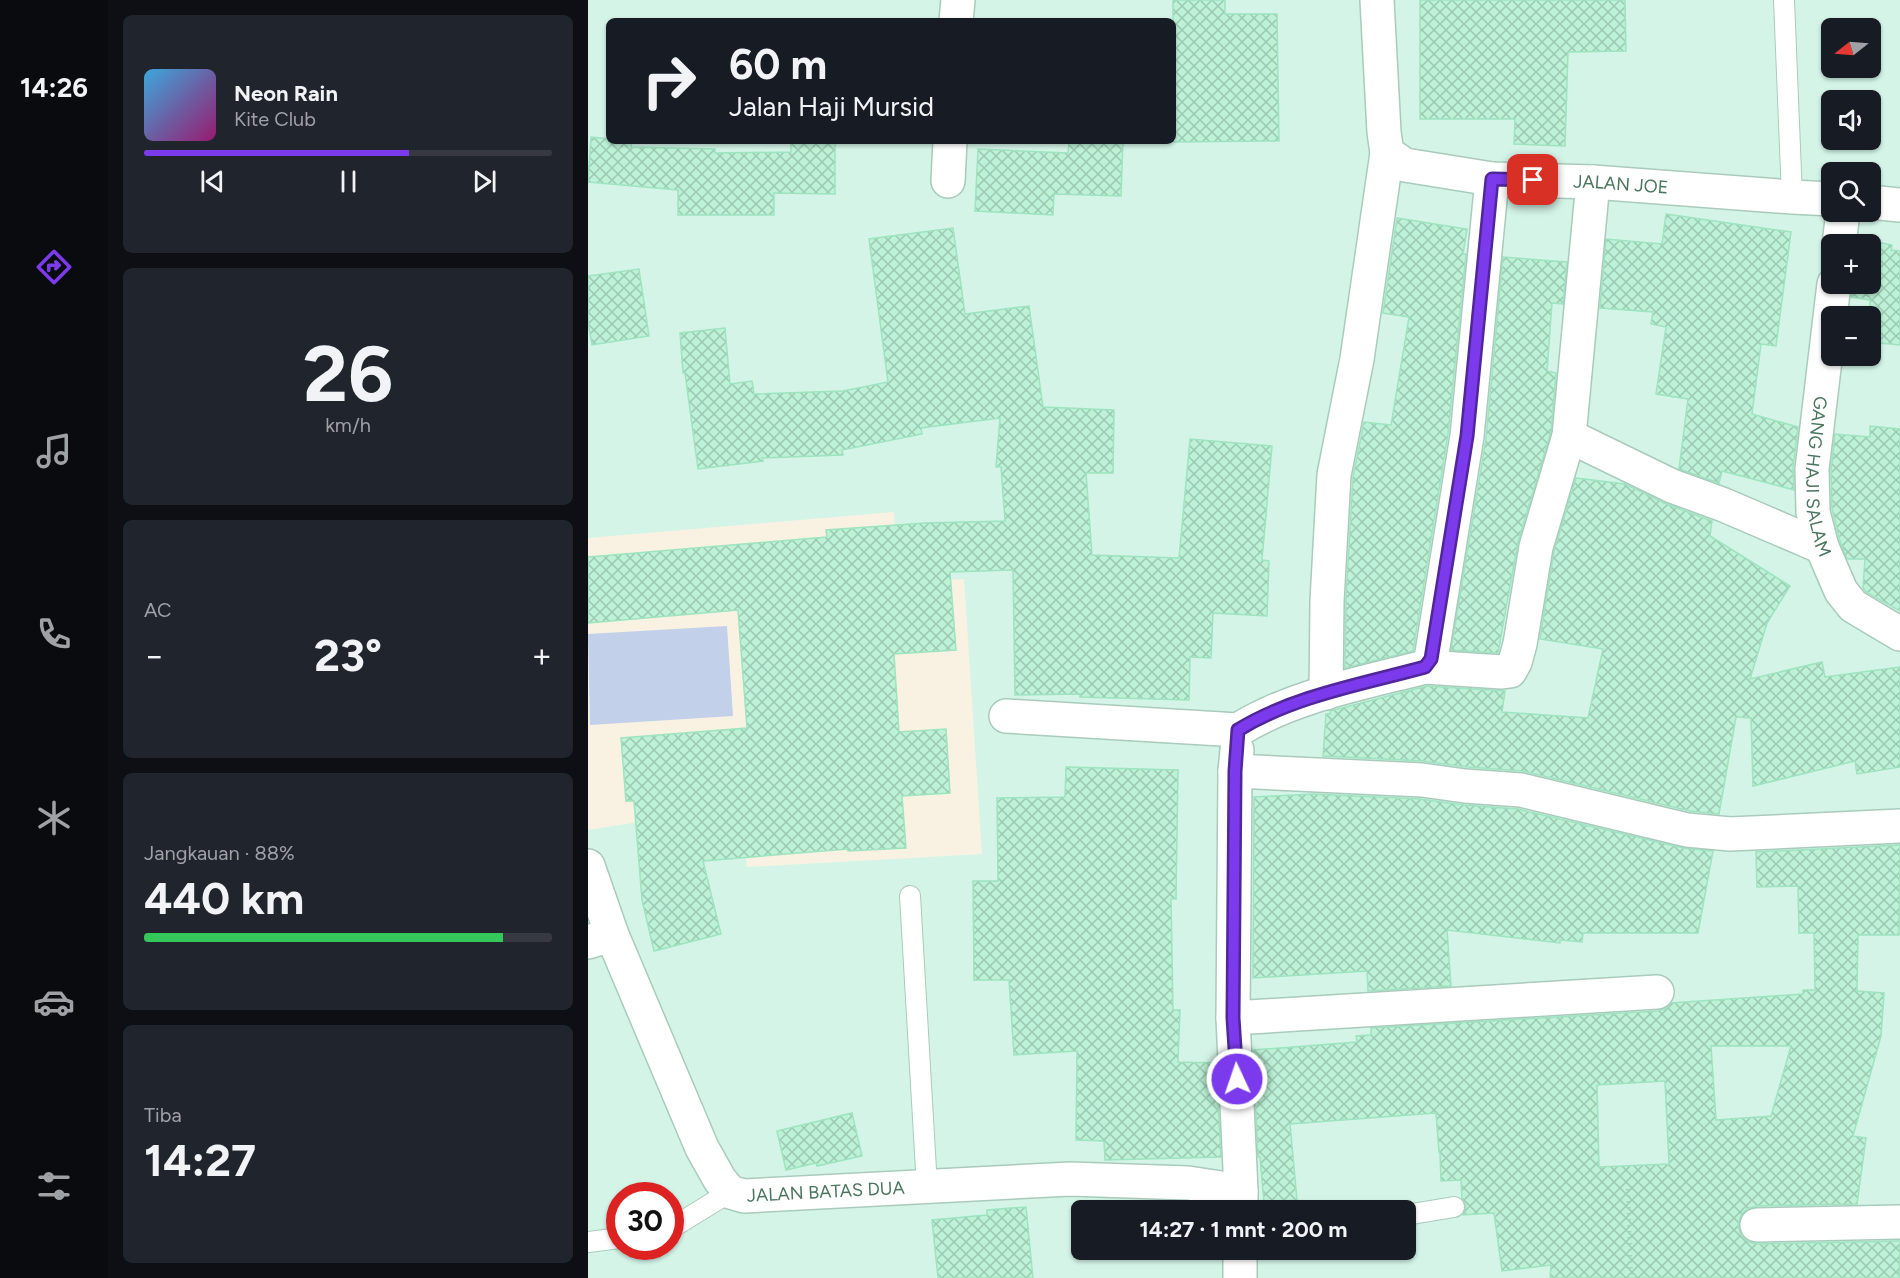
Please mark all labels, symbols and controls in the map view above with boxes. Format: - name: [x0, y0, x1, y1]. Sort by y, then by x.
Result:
- north arrow: [1821, 18, 1881, 78]
- map controls: [1821, 18, 1881, 366]
- text: 60 m: [729, 39, 827, 90]
- icon: right: [630, 42, 708, 120]
- text: 14:26: [20, 71, 88, 104]
- text: Neon Rain: [234, 80, 338, 107]
- text: Jalan Haji Mursid: [729, 90, 934, 123]
- button: sound: [1821, 90, 1881, 150]
- text: Kite Club: [234, 107, 316, 131]
- pin: [1507, 154, 1558, 205]
- button: search: [1821, 162, 1881, 222]
- icon: arrive: [1516, 163, 1549, 196]
- icon: previous: [196, 165, 229, 198]
- icon: pause: [332, 165, 365, 198]
- icon: next: [468, 165, 501, 198]
- street label: JALAN JOE: [1573, 170, 1669, 199]
- button: +: [1821, 234, 1881, 294]
- icon: directions: [33, 246, 75, 288]
- button: −: [1821, 306, 1881, 366]
- text: 26: [303, 327, 393, 421]
- street label: GANG HAJI SALAM: [1801, 395, 1836, 560]
- text: km/h: [325, 413, 371, 437]
- icon: music: [33, 430, 75, 472]
- text: AC: [144, 598, 172, 622]
- icon: phone: [33, 613, 75, 655]
- text: 23°: [314, 628, 382, 682]
- text: −: [144, 636, 165, 675]
- text: +: [531, 636, 552, 675]
- icon: climate: [33, 797, 75, 839]
- text: Jangkauan · 88%: [144, 841, 295, 865]
- text: 440 km: [144, 871, 304, 925]
- icon: car: [33, 981, 75, 1023]
- position arrow: [1205, 1047, 1269, 1111]
- text: Tiba: [144, 1103, 182, 1127]
- text: 14:27: [144, 1133, 256, 1187]
- icon: filters: [33, 1165, 75, 1207]
- street label: JALAN BATAS DUA: [746, 1177, 905, 1207]
- speed limit sign: 30: [606, 1182, 684, 1260]
- text: 14:27 · 1 mnt · 200 m: [1140, 1216, 1347, 1243]

